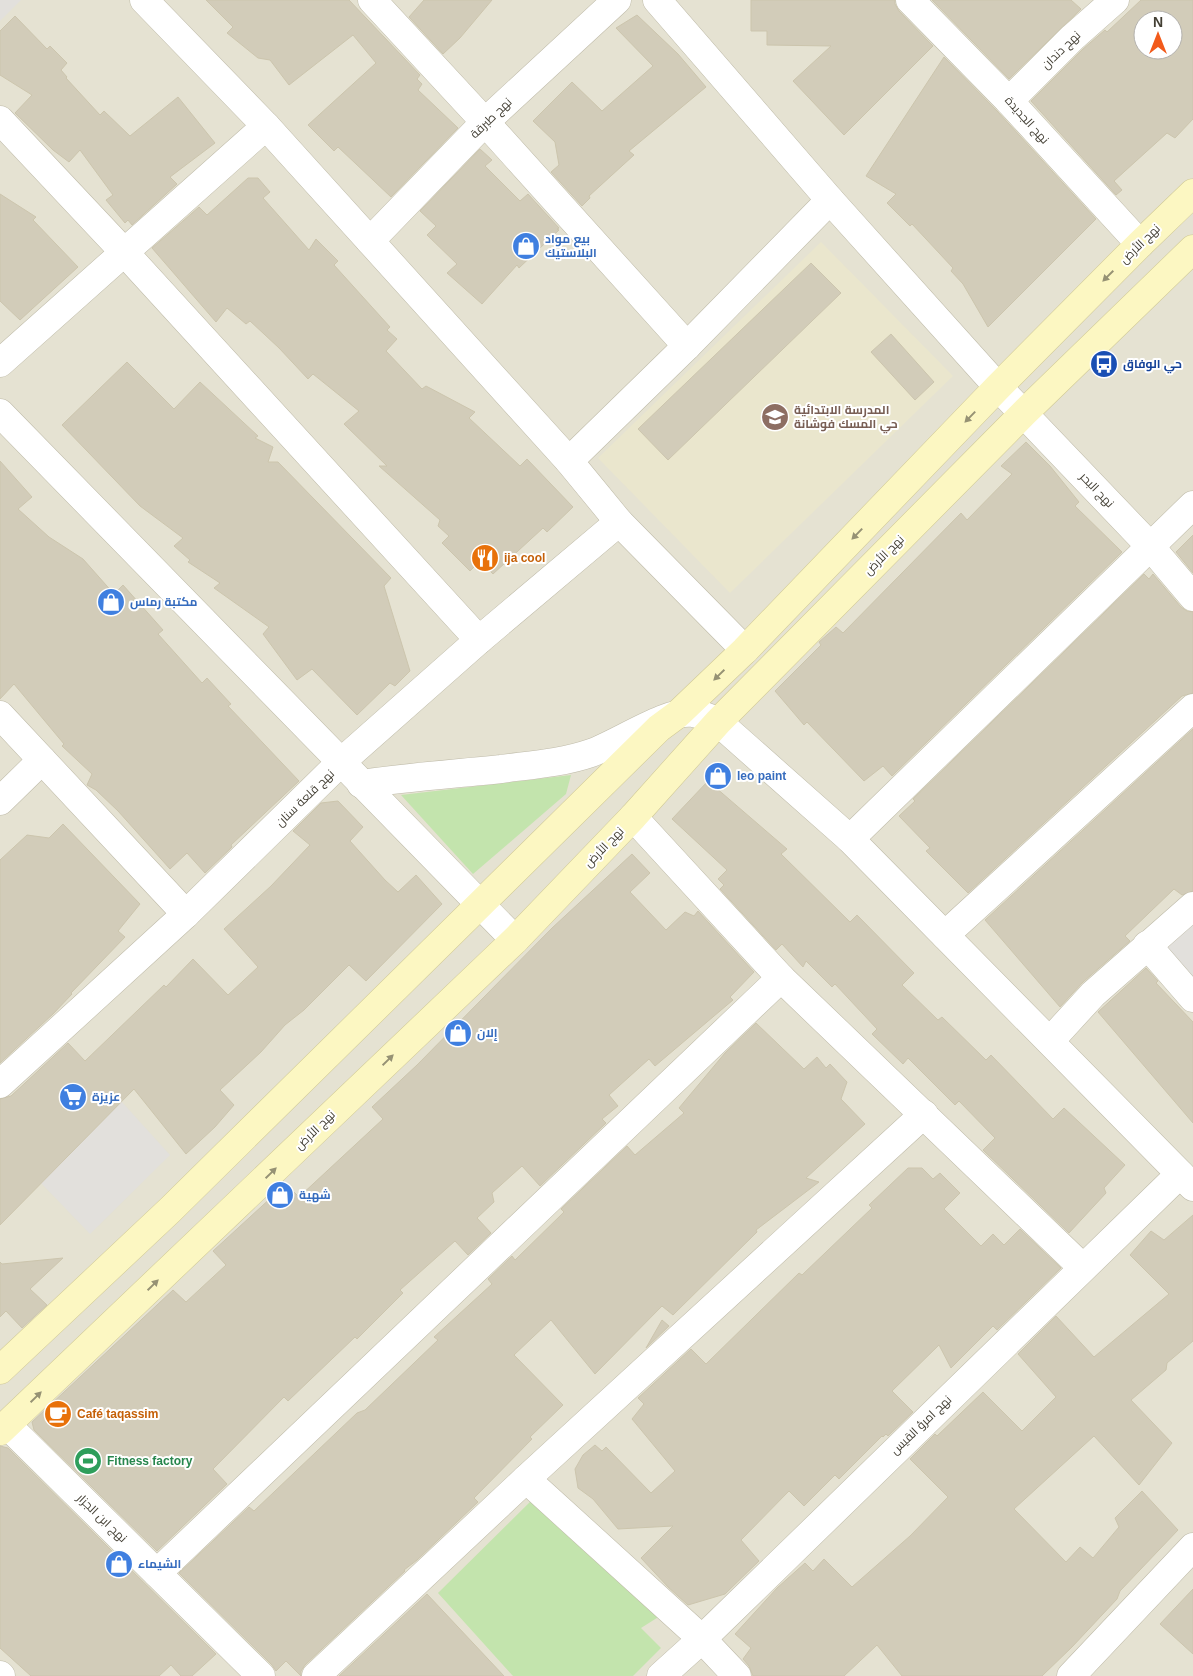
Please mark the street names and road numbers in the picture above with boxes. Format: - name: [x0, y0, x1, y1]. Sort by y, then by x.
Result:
- street label: نهج دندان: [1039, 28, 1084, 73]
- street label: نهج الجديدة: [1001, 93, 1052, 147]
- street label: نهج طبرقة: [467, 95, 515, 142]
- street label: نهج الأرض: [1117, 221, 1164, 267]
- street label: نهج البحر: [1076, 469, 1117, 511]
- street label: نهج الأرض: [861, 532, 907, 578]
- street label: نهج قلعة سنان: [273, 767, 338, 830]
- street label: نهج الأرض: [581, 824, 627, 871]
- street label: نهج الأرض: [292, 1107, 339, 1153]
- street label: نهج امرؤ القيس: [888, 1392, 955, 1458]
- street label: نهج ابن الجزار: [73, 1490, 130, 1546]

